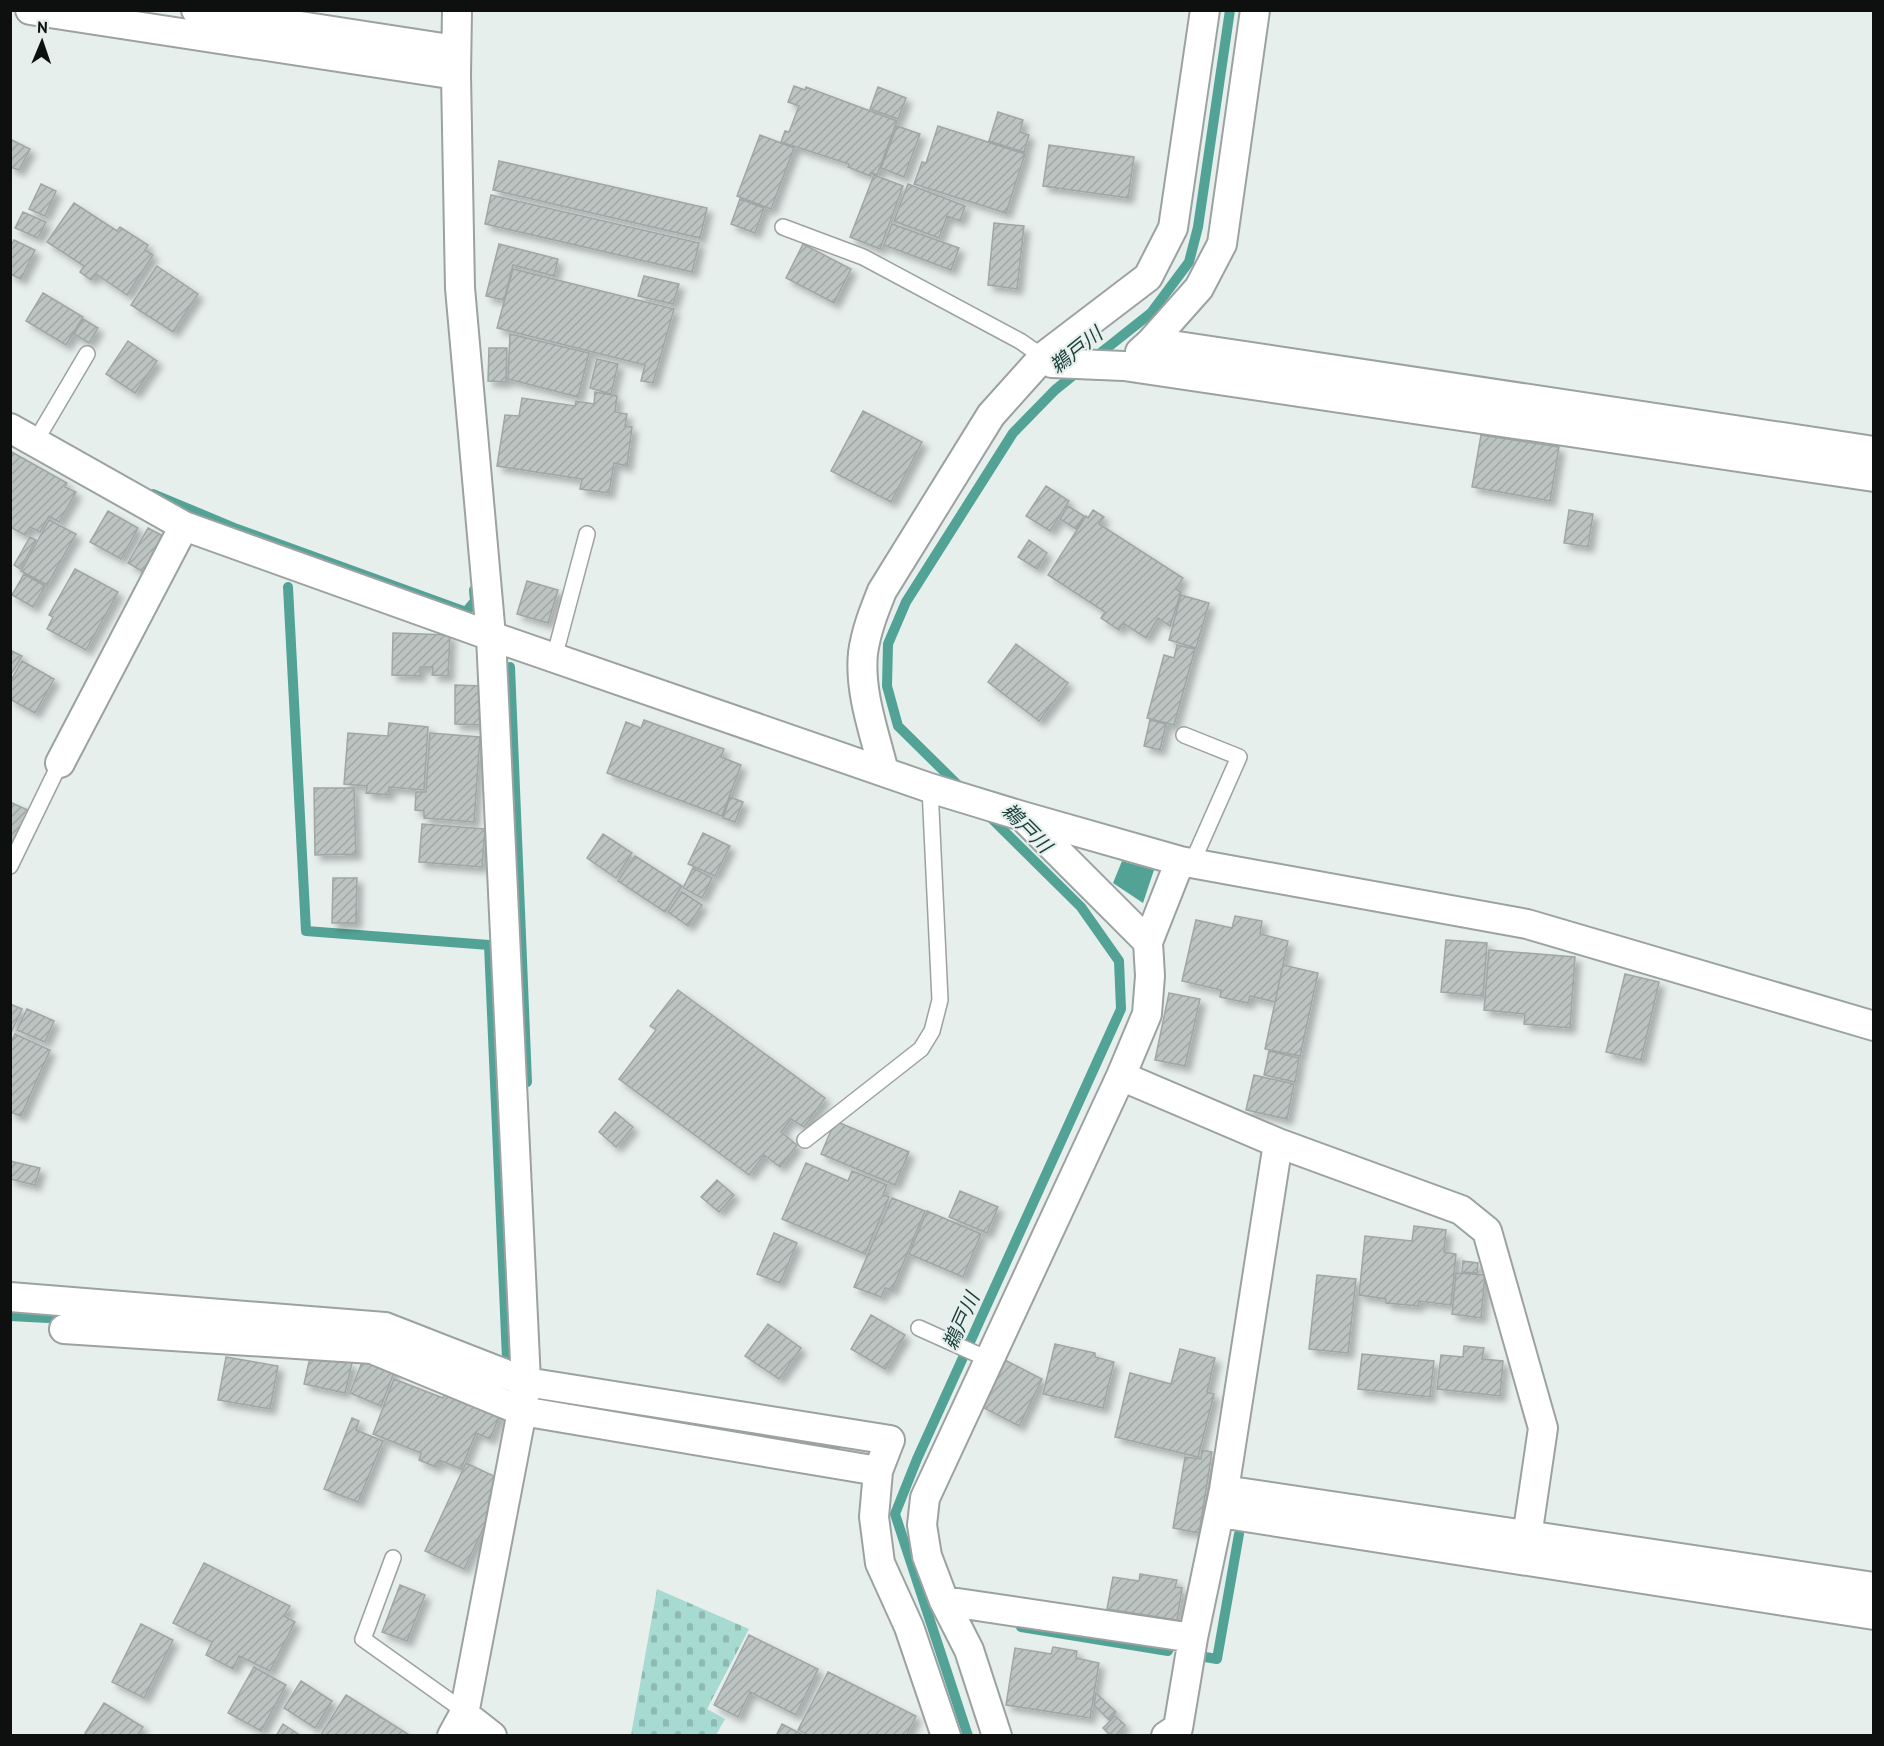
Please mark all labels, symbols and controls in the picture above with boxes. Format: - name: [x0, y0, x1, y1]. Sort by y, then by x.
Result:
- north arrow: [12, 12, 72, 72]
- text: N: [37, 17, 48, 37]
- water label: 鵜戸川: [1045, 320, 1109, 379]
- water label: 鵜戸川: [997, 798, 1059, 860]
- water label: 鵜戸川: [937, 1286, 986, 1354]

